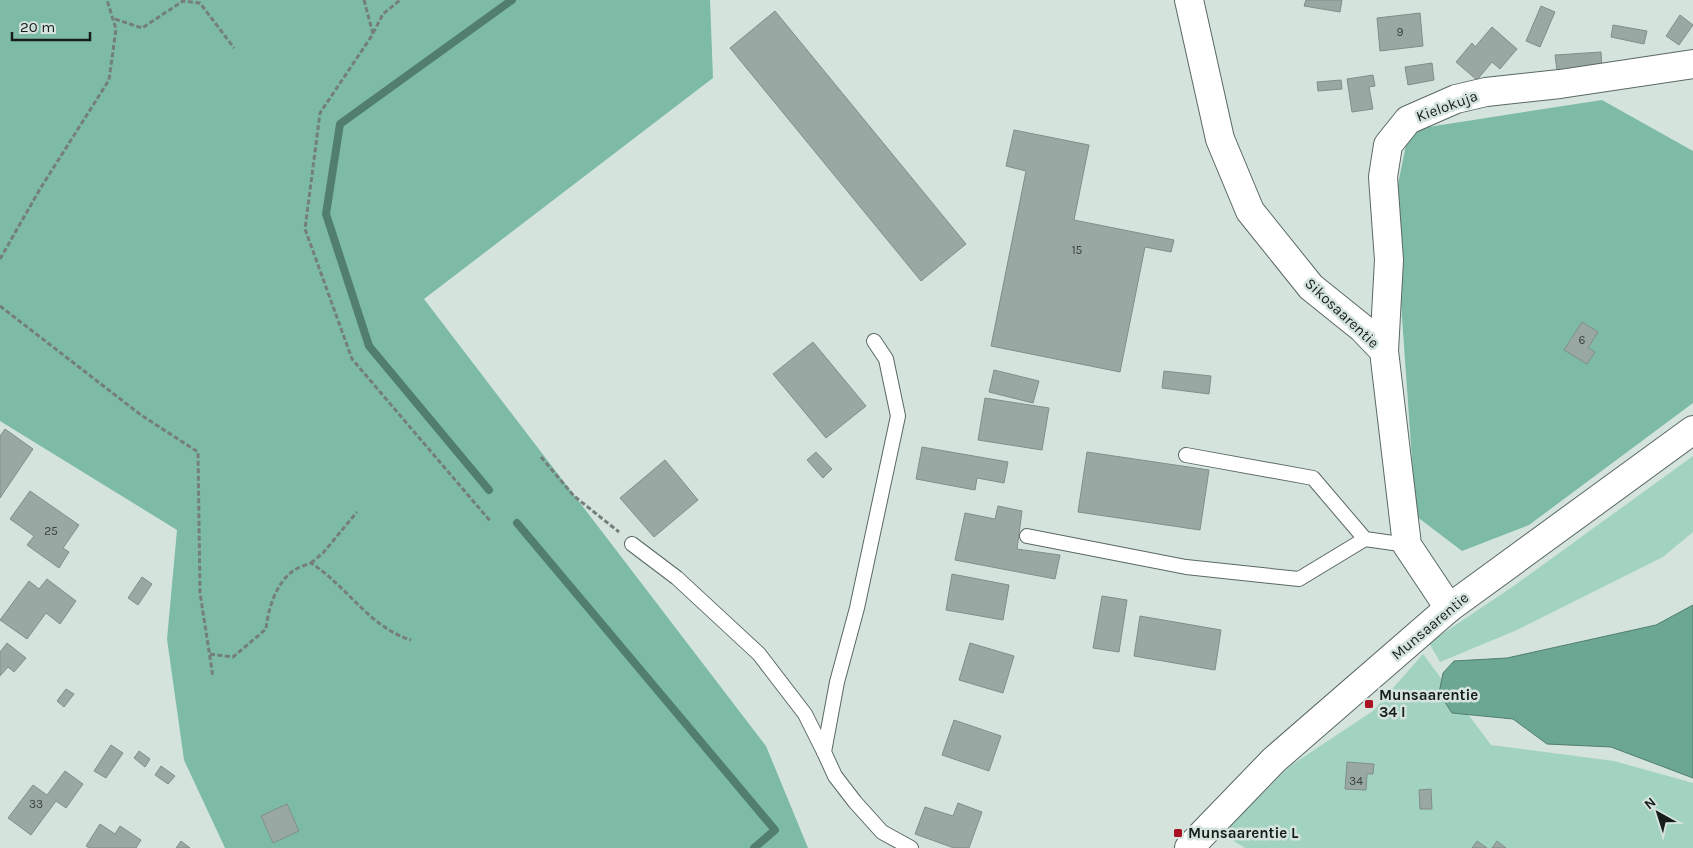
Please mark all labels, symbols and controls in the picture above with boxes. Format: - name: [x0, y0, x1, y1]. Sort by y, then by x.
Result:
- scale bar: [12, 10, 90, 42]
- text: 20 m: [20, 18, 55, 36]
- house number: 9: [1397, 25, 1404, 39]
- street label: Kielokuja: [1414, 87, 1480, 125]
- house number: 15: [1072, 243, 1083, 257]
- street label: Sikosaarentie: [1301, 274, 1383, 352]
- house number: 6: [1579, 333, 1586, 347]
- house number: 25: [44, 524, 58, 538]
- street label: Munsaarentie: [1388, 588, 1472, 664]
- place label: Munsaarentie 34 I: [1379, 686, 1478, 721]
- marker: Munsaarentie 34 I: [1363, 698, 1375, 710]
- house number: 34: [1349, 774, 1363, 788]
- north arrow: [1633, 788, 1683, 838]
- text: N: [1641, 794, 1659, 813]
- house number: 33: [29, 797, 43, 811]
- place label: Munsaarentie L: [1188, 824, 1299, 842]
- marker: Munsaarentie L: [1172, 827, 1184, 839]

